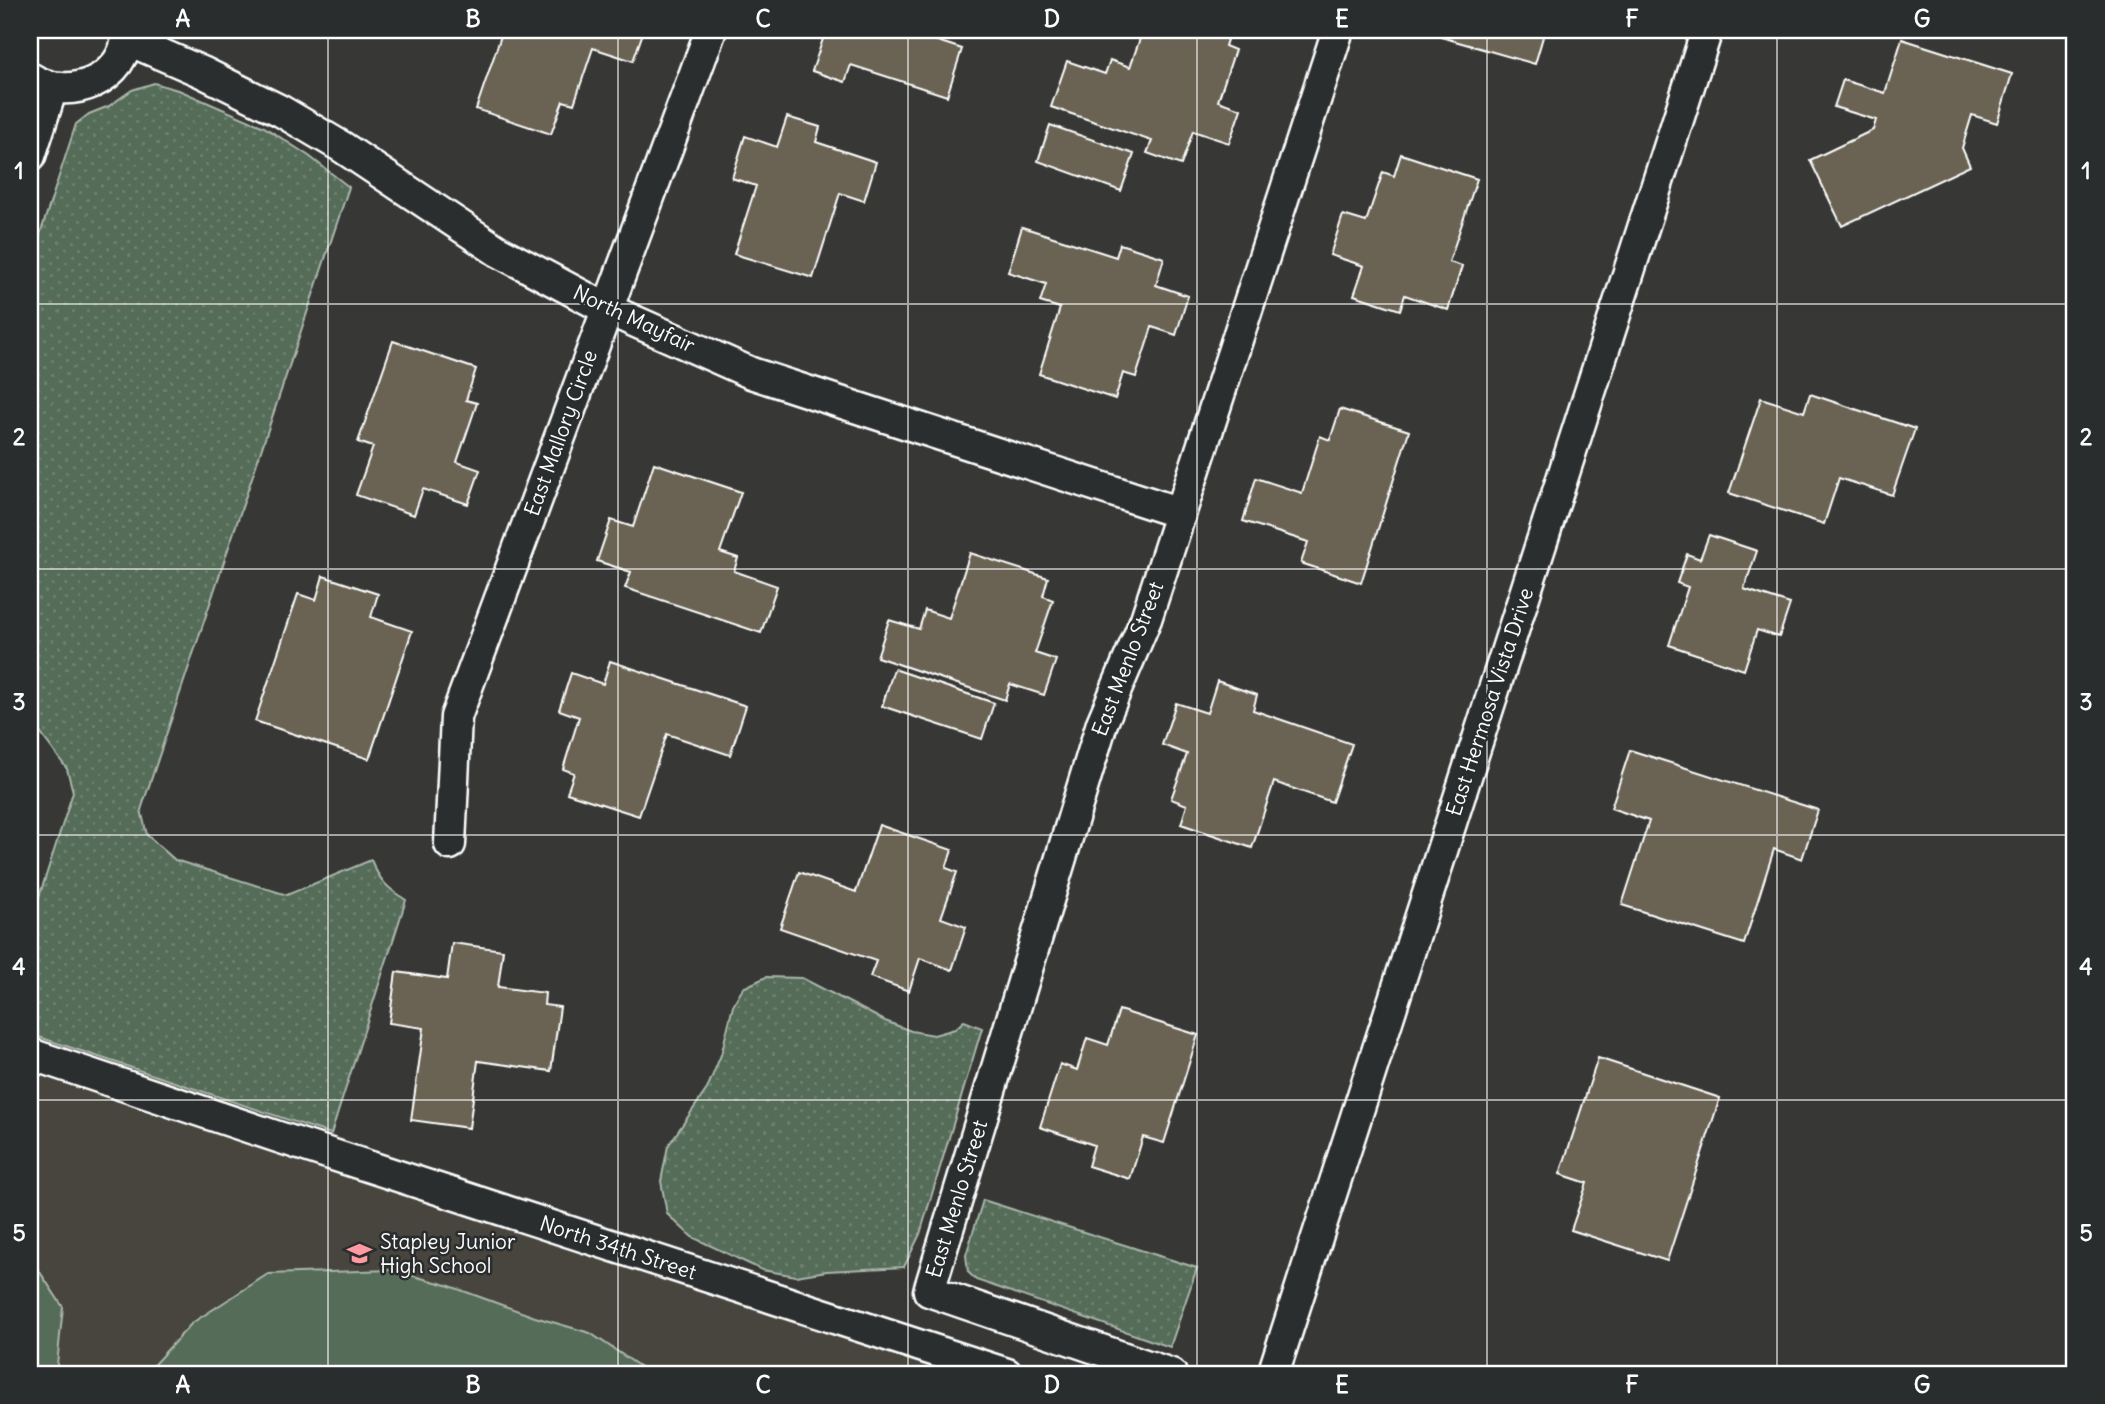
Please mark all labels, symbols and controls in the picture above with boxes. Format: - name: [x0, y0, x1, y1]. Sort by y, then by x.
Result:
- text: A: [176, 4, 191, 33]
- text: B: [465, 4, 481, 33]
- text: C: [755, 4, 771, 33]
- text: D: [1044, 4, 1060, 33]
- text: E: [1335, 4, 1349, 33]
- text: F: [1625, 4, 1639, 33]
- text: G: [1914, 4, 1930, 33]
- text: 1: [14, 156, 24, 185]
- text: 1: [2081, 156, 2091, 185]
- street label: North Mayfair: [569, 279, 700, 359]
- street label: East Mallory Circle: [518, 346, 603, 520]
- text: 2: [13, 422, 26, 451]
- text: 2: [2080, 422, 2093, 451]
- street label: East Menlo Street: [1086, 578, 1169, 740]
- street label: East Hermosa Vista Drive: [1440, 584, 1539, 819]
- text: 3: [12, 687, 26, 716]
- text: 3: [2079, 687, 2093, 716]
- text: 4: [12, 952, 26, 981]
- text: 4: [2079, 952, 2093, 981]
- street label: East Menlo Street: [920, 1117, 993, 1281]
- street label: North 34th Street: [536, 1209, 700, 1286]
- text: 5: [12, 1218, 26, 1247]
- text: 5: [2079, 1218, 2093, 1247]
- place label: Stapley Junior High School: [380, 1228, 516, 1279]
- school or university icon: Stapley Junior High School: [346, 1240, 374, 1268]
- text: A: [176, 1370, 191, 1399]
- text: B: [465, 1370, 481, 1399]
- text: C: [755, 1370, 771, 1399]
- text: D: [1044, 1370, 1060, 1399]
- text: E: [1335, 1370, 1349, 1399]
- text: F: [1625, 1370, 1639, 1399]
- text: G: [1914, 1370, 1930, 1399]

